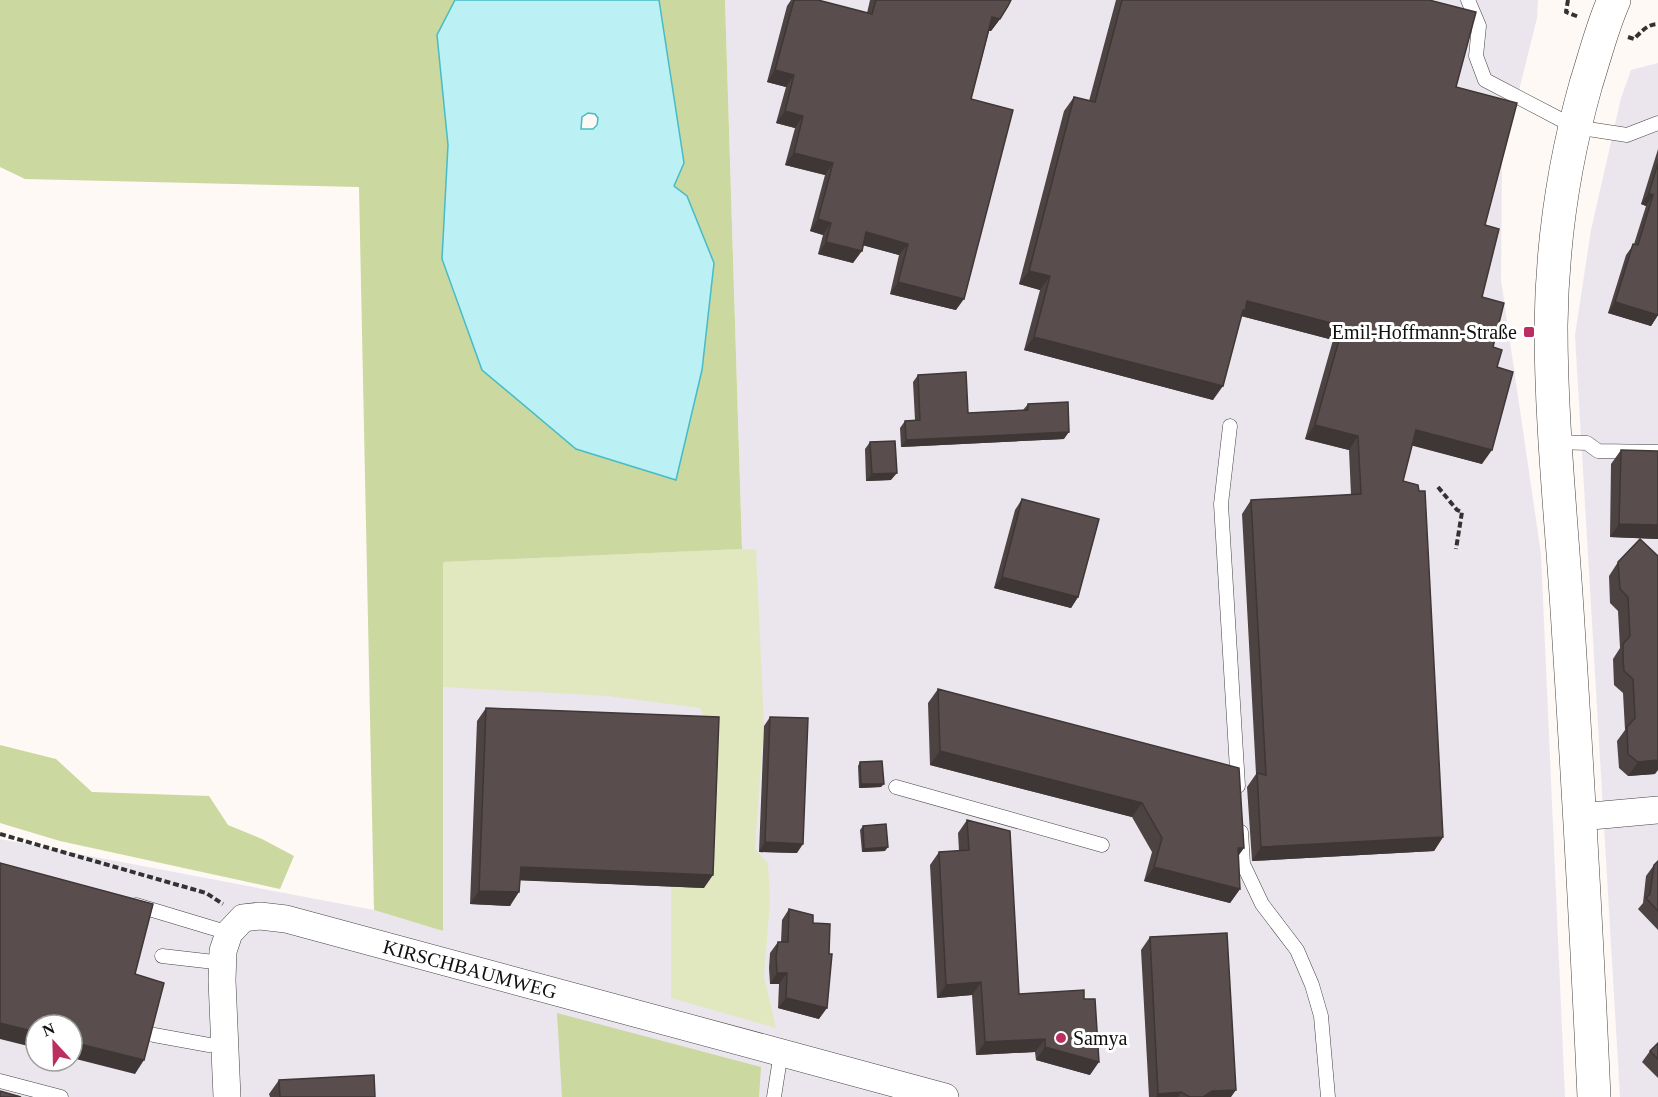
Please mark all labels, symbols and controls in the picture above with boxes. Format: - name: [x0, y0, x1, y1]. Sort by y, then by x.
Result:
- place label: Emil-Hoffmann-Straße: [1332, 321, 1517, 343]
- marker: Emil-Hoffmann-Straße: [1522, 325, 1536, 339]
- street label: KIRSCHBAUMWEG: [381, 935, 559, 1003]
- north arrow: [24, 1013, 84, 1073]
- text: N: [40, 1019, 58, 1040]
- place label: Samya: [1073, 1027, 1128, 1050]
- marker: Samya: [1054, 1031, 1068, 1045]

